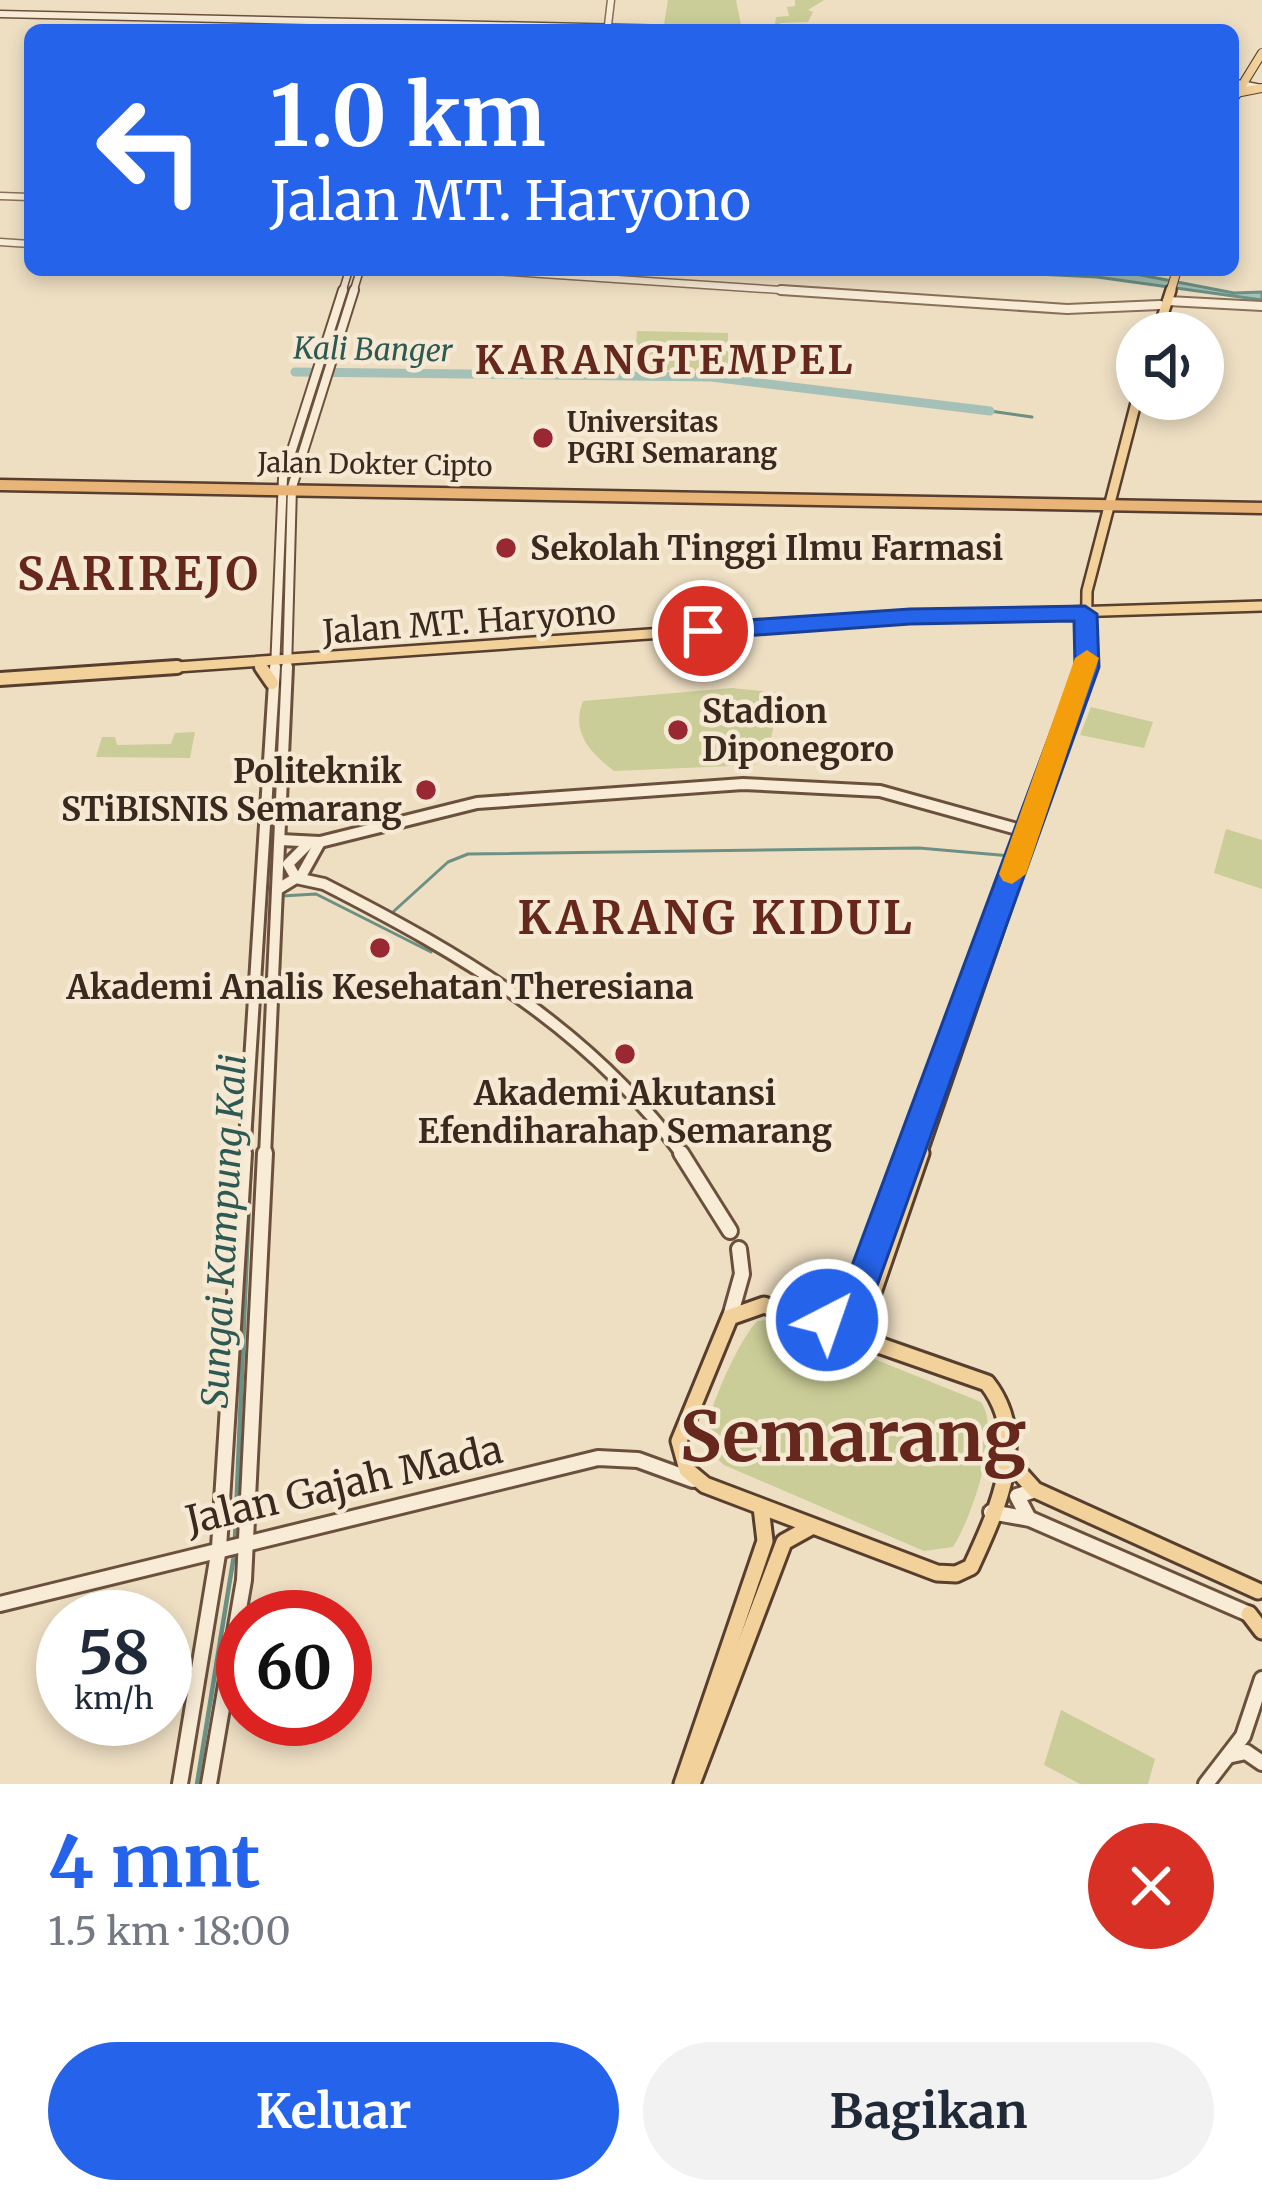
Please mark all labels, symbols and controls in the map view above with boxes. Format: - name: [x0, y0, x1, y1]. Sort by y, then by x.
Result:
- text: 1.0 km: [270, 63, 546, 169]
- icon: left: [72, 72, 228, 228]
- text: Jalan MT. Haryono: [270, 167, 751, 235]
- map controls: [1116, 312, 1224, 420]
- button: sound: [1116, 312, 1224, 420]
- water label: Kali Banger: [292, 329, 454, 369]
- district label: KARANGTEMPEL: [475, 336, 855, 385]
- place label: Universitas PGRI Semarang: [567, 405, 777, 470]
- marker: Universitas PGRI Semarang: [530, 425, 556, 451]
- street label: Jalan Dokter Cipto: [256, 445, 493, 483]
- place label: Sekolah Tinggi Ilmu Farmasi: [530, 528, 1003, 569]
- marker: Sekolah Tinggi Ilmu Farmasi: [493, 535, 519, 561]
- district label: SARIREJO: [17, 546, 261, 602]
- pin: [652, 580, 754, 682]
- street label: Jalan MT. Haryono: [320, 591, 617, 653]
- icon: arrive: [670, 598, 736, 664]
- place label: Stadion Diponegoro: [702, 691, 894, 770]
- marker: Stadion Diponegoro: [665, 717, 691, 743]
- place label: Politeknik STiBISNIS Semarang: [61, 751, 403, 830]
- marker: Politeknik STiBISNIS Semarang: [413, 777, 439, 803]
- district label: KARANG KIDUL: [517, 890, 915, 946]
- marker: Akademi Analis Kesehatan Theresiana: [367, 935, 393, 961]
- place label: Akademi Analis Kesehatan Theresiana: [65, 967, 694, 1008]
- marker: Akademi Akutansi Efendiharahap Semarang: [612, 1041, 638, 1067]
- water label: Sungai Kampung Kali: [192, 1053, 256, 1409]
- place label: Akademi Akutansi Efendiharahap Semarang: [418, 1073, 832, 1152]
- position arrow: [764, 1257, 890, 1383]
- district label: Semarang: [680, 1393, 1026, 1480]
- street label: Jalan Gajah Mada: [180, 1425, 507, 1545]
- speed limit sign: 60: [216, 1590, 372, 1746]
- text: 58: [78, 1615, 150, 1690]
- text: km/h: [74, 1679, 154, 1717]
- text: 4 mnt: [48, 1816, 260, 1907]
- button: close: [1088, 1823, 1214, 1949]
- text: 1.5 km · 18:00: [48, 1907, 291, 1956]
- button: Keluar: [48, 2042, 619, 2180]
- button: Bagikan: [643, 2042, 1214, 2180]

